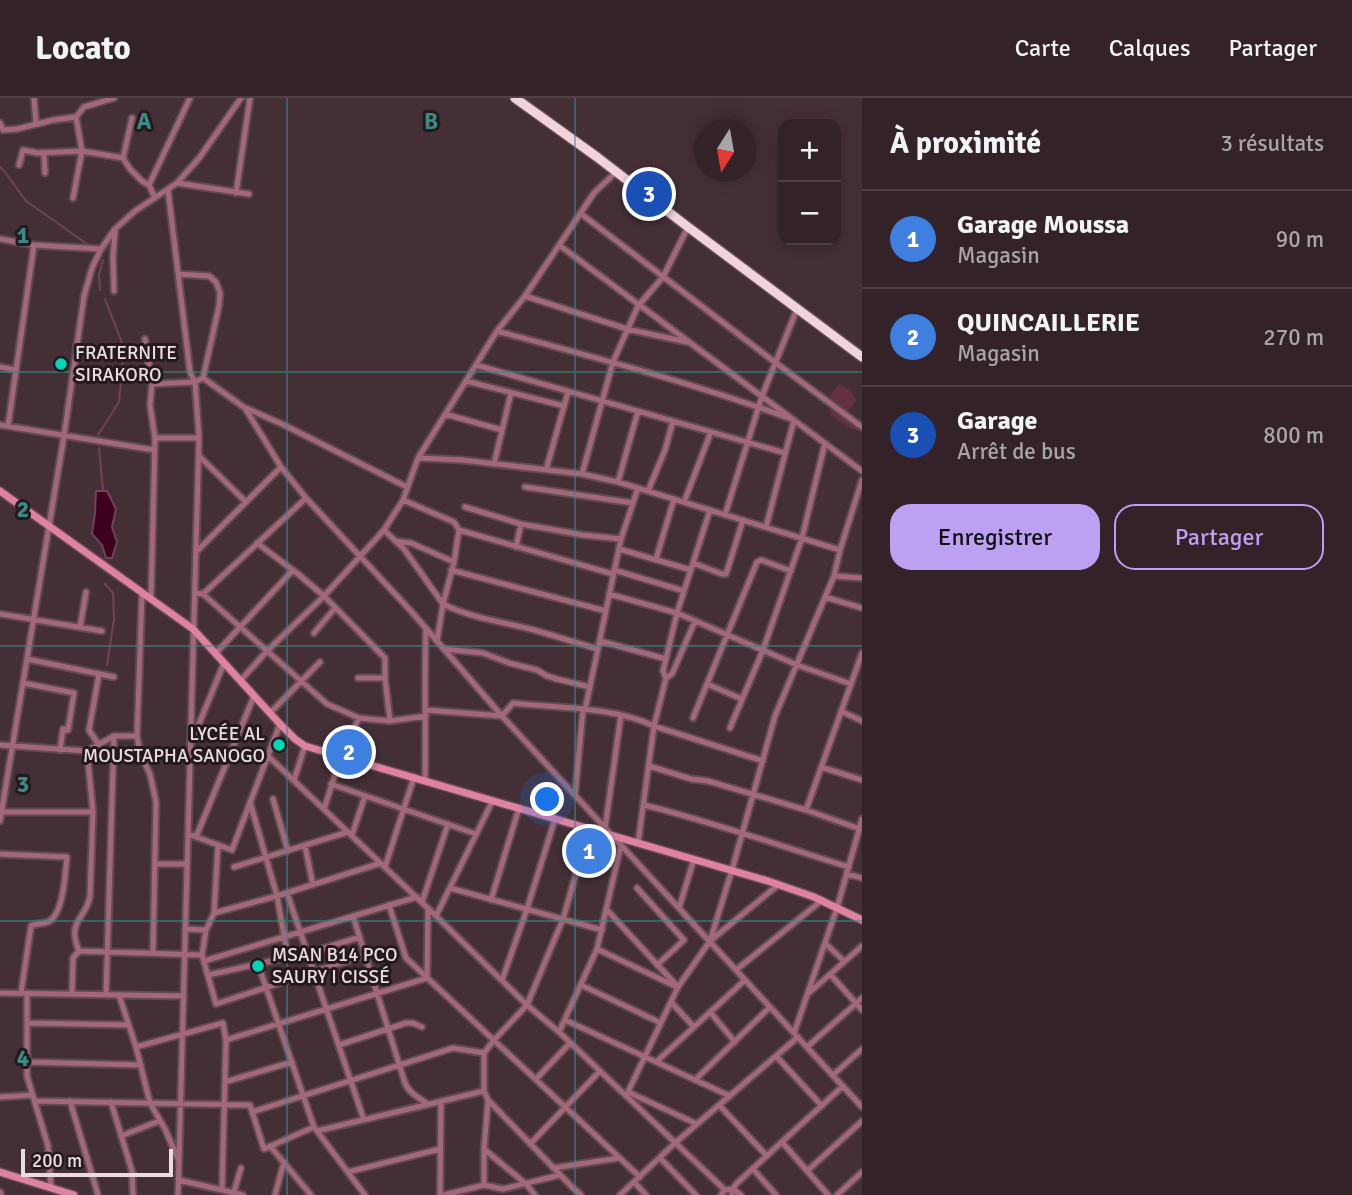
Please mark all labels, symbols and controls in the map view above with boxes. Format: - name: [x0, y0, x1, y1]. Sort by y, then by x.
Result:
- text: Locato: [35, 28, 131, 69]
- text: Carte: [1015, 33, 1071, 63]
- text: Calques: [1109, 33, 1190, 63]
- text: Partager: [1228, 33, 1317, 63]
- text: A: [137, 107, 152, 136]
- text: B: [424, 107, 438, 136]
- north arrow: [694, 119, 757, 182]
- map controls: [778, 119, 841, 245]
- button: +: [778, 119, 841, 182]
- text: À proximité: [890, 125, 1041, 162]
- text: 3 résultats: [1220, 129, 1324, 158]
- pin: 3: [626, 168, 672, 220]
- button: −: [778, 182, 841, 245]
- text: Garage Moussa: [957, 209, 1129, 241]
- text: 1: [17, 221, 29, 250]
- text: 1: [907, 225, 919, 254]
- text: 90 m: [1276, 225, 1324, 254]
- text: Magasin: [957, 241, 1040, 270]
- text: QUINCAILLERIE: [957, 307, 1140, 339]
- text: 2: [907, 323, 919, 352]
- text: 270 m: [1263, 323, 1324, 352]
- text: Magasin: [957, 339, 1040, 368]
- place label: FRATERNITE SIRAKORO: [75, 341, 177, 387]
- marker: FRATERNITE SIRAKORO: [53, 356, 69, 372]
- text: Garage: [957, 405, 1038, 437]
- text: 3: [907, 421, 919, 450]
- text: 800 m: [1263, 421, 1324, 450]
- text: Arrêt de bus: [957, 437, 1076, 466]
- text: 2: [17, 495, 29, 524]
- button: Enregistrer: [890, 504, 1100, 570]
- button: Partager: [1114, 504, 1324, 570]
- place label: LYCÉE AL MOUSTAPHA SANOGO: [83, 722, 265, 768]
- pin: 2: [326, 726, 372, 778]
- marker: LYCÉE AL MOUSTAPHA SANOGO: [271, 737, 287, 753]
- text: 3: [17, 770, 29, 799]
- your location: [530, 782, 564, 816]
- pin: 1: [566, 825, 612, 877]
- place label: MSAN B14 PCO SAURY I CISSÉ: [272, 943, 397, 989]
- marker: MSAN B14 PCO SAURY I CISSÉ: [250, 958, 266, 974]
- text: 4: [17, 1044, 29, 1073]
- scale bar: [21, 1146, 173, 1178]
- text: 200 m: [32, 1149, 82, 1173]

